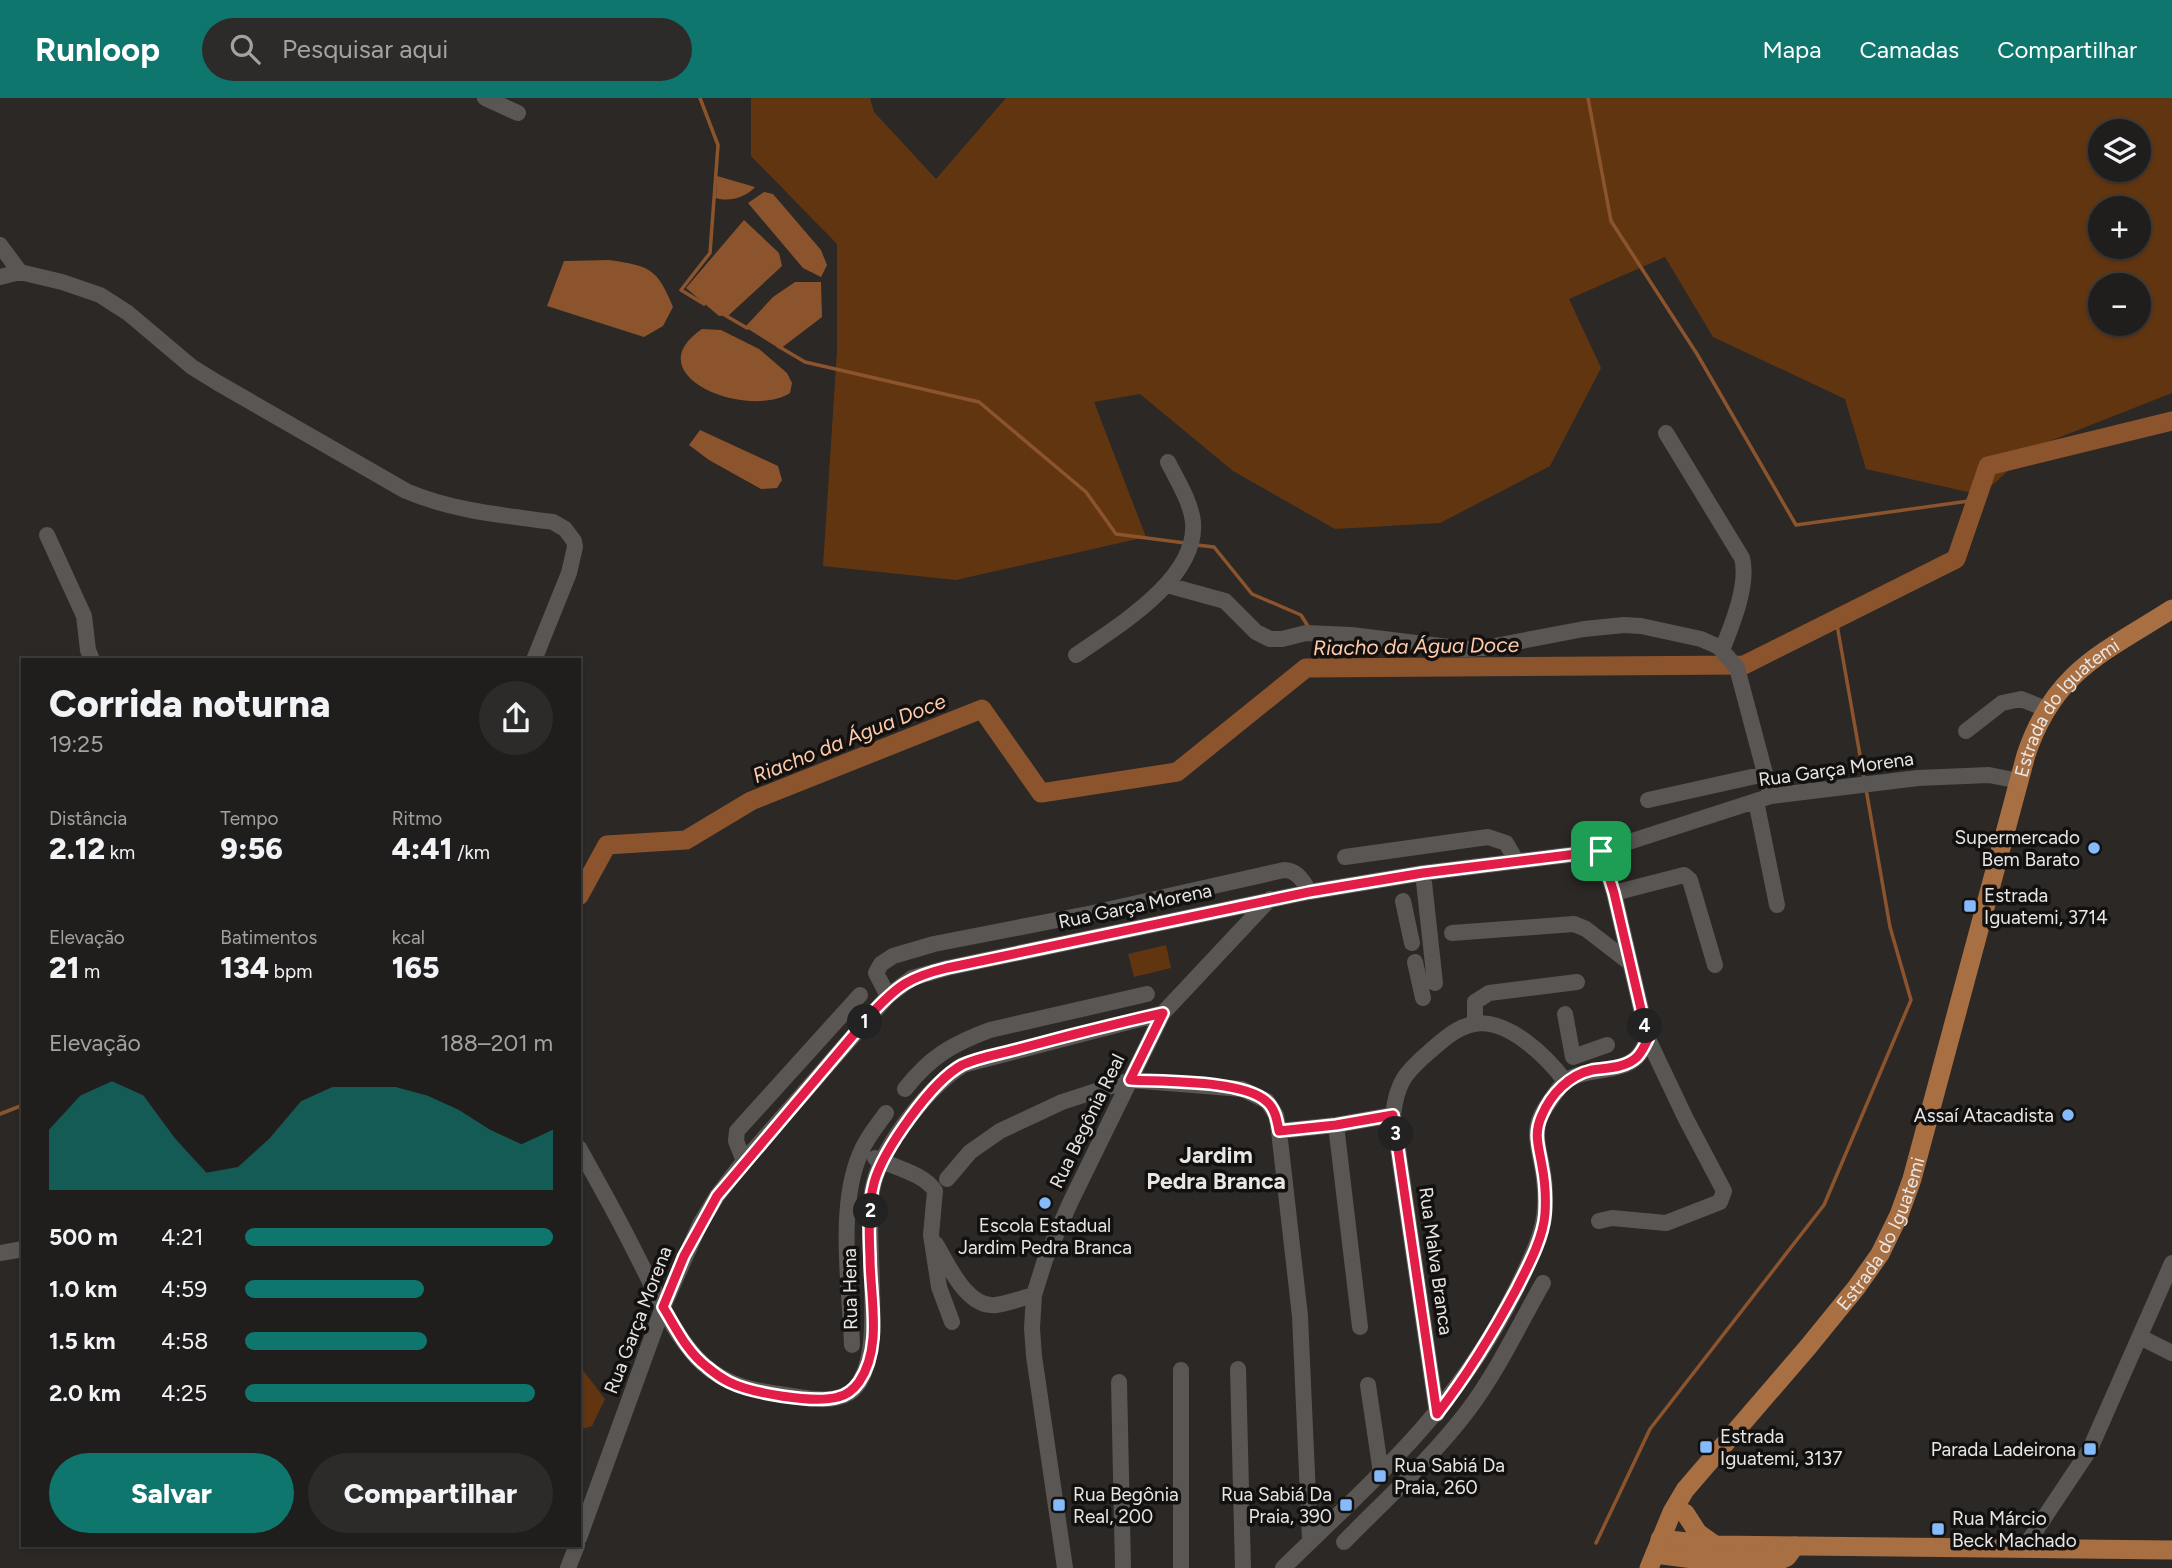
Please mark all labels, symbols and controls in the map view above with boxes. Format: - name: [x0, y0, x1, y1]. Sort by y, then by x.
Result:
- search box: [202, 18, 692, 81]
- text: Runloop: [35, 30, 160, 69]
- icon: search: [226, 30, 264, 68]
- text: Pesquisar aqui: [282, 33, 448, 65]
- text: Mapa: [1762, 35, 1821, 64]
- text: Camadas: [1859, 35, 1959, 64]
- text: Compartilhar: [1997, 35, 2137, 64]
- map controls: [2088, 119, 2151, 336]
- button: layers: [2088, 119, 2151, 182]
- button: +: [2088, 196, 2151, 259]
- button: −: [2088, 273, 2151, 336]
- water label: Riacho da Água Doce: [1313, 632, 1520, 660]
- street label: Estrada do Iguatemi: [2009, 633, 2123, 780]
- text: Corrida noturna: [49, 681, 331, 727]
- button: share: [479, 681, 553, 755]
- water label: Riacho da Água Doce: [749, 688, 950, 788]
- text: 19:25: [49, 730, 103, 758]
- street label: Rua Garça Morena: [1757, 747, 1915, 791]
- text: Distância: [49, 807, 127, 830]
- text: Tempo: [220, 807, 278, 830]
- text: Ritmo: [392, 807, 442, 830]
- pin: [1571, 821, 1631, 881]
- place label: Supermercado Bem Barato: [1955, 826, 2080, 871]
- text: 2.12: [49, 830, 105, 867]
- text: 9:56: [220, 830, 283, 867]
- text: 4:41: [392, 830, 453, 867]
- icon: arrive: [1582, 832, 1620, 870]
- marker: Supermercado Bem Barato: [2086, 840, 2102, 856]
- text: km: [105, 841, 135, 864]
- text: /km: [453, 841, 490, 864]
- street label: Rua Garça Morena: [1056, 879, 1214, 933]
- place label: Estrada Iguatemi, 3714: [1984, 884, 2108, 929]
- marker: Estrada Iguatemi, 3714: [1962, 898, 1978, 914]
- text: Elevação: [49, 926, 125, 949]
- text: Batimentos: [220, 926, 317, 949]
- text: kcal: [392, 926, 425, 949]
- text: 21: [49, 949, 79, 986]
- text: 134: [220, 949, 269, 986]
- text: 165: [392, 949, 440, 986]
- text: m: [79, 960, 100, 983]
- text: bpm: [269, 960, 312, 983]
- pin: 1: [848, 1004, 882, 1040]
- pin: 4: [1628, 1009, 1662, 1044]
- text: 1: [860, 1010, 869, 1033]
- text: 4: [1638, 1014, 1651, 1037]
- text: Elevação: [49, 1029, 141, 1057]
- text: 188–201 m: [440, 1029, 553, 1057]
- street label: Rua Begônia Real: [1045, 1050, 1129, 1192]
- place label: Assaí Atacadista: [1914, 1104, 2054, 1127]
- marker: Assaí Atacadista: [2060, 1107, 2076, 1123]
- pin: 3: [1378, 1116, 1414, 1152]
- text: 3: [1390, 1122, 1401, 1145]
- district label: Jardim Pedra Branca: [1146, 1141, 1286, 1195]
- street label: Estrada do Iguatemi: [1831, 1155, 1929, 1315]
- street label: Rua Malva Branca: [1414, 1186, 1458, 1336]
- pin: 2: [854, 1194, 888, 1228]
- marker: Escola Estadual Jardim Pedra Branca: [1037, 1195, 1053, 1211]
- text: 2: [865, 1199, 876, 1222]
- place label: Escola Estadual Jardim Pedra Branca: [958, 1214, 1132, 1259]
- text: 500 m: [49, 1223, 118, 1251]
- text: 4:21: [161, 1223, 203, 1251]
- street label: Rua Garça Morena: [599, 1243, 677, 1397]
- street label: Rua Hena: [838, 1248, 862, 1330]
- text: 1.0 km: [49, 1275, 117, 1303]
- text: 4:59: [161, 1275, 207, 1303]
- text: 1.5 km: [49, 1327, 116, 1355]
- text: 4:58: [161, 1327, 208, 1355]
- text: 2.0 km: [49, 1379, 121, 1407]
- text: 4:25: [161, 1379, 207, 1407]
- place label: Estrada Iguatemi, 3137: [1720, 1425, 1842, 1470]
- place label: Parada Ladeirona: [1931, 1438, 2076, 1461]
- marker: Estrada Iguatemi, 3137: [1698, 1439, 1714, 1455]
- marker: Parada Ladeirona: [2082, 1441, 2098, 1457]
- button: Salvar: [49, 1453, 294, 1533]
- button: Compartilhar: [308, 1453, 553, 1533]
- place label: Rua Sabiá Da Praia, 260: [1394, 1454, 1505, 1499]
- marker: Rua Sabiá Da Praia, 260: [1372, 1468, 1388, 1484]
- place label: Rua Begônia Real, 200: [1073, 1483, 1179, 1528]
- place label: Rua Sabiá Da Praia, 390: [1221, 1483, 1332, 1528]
- marker: Rua Begônia Real, 200: [1051, 1497, 1067, 1513]
- marker: Rua Sabiá Da Praia, 390: [1338, 1497, 1354, 1513]
- place label: Rua Márcio Beck Machado: [1952, 1507, 2077, 1552]
- marker: Rua Márcio Beck Machado: [1930, 1521, 1946, 1537]

